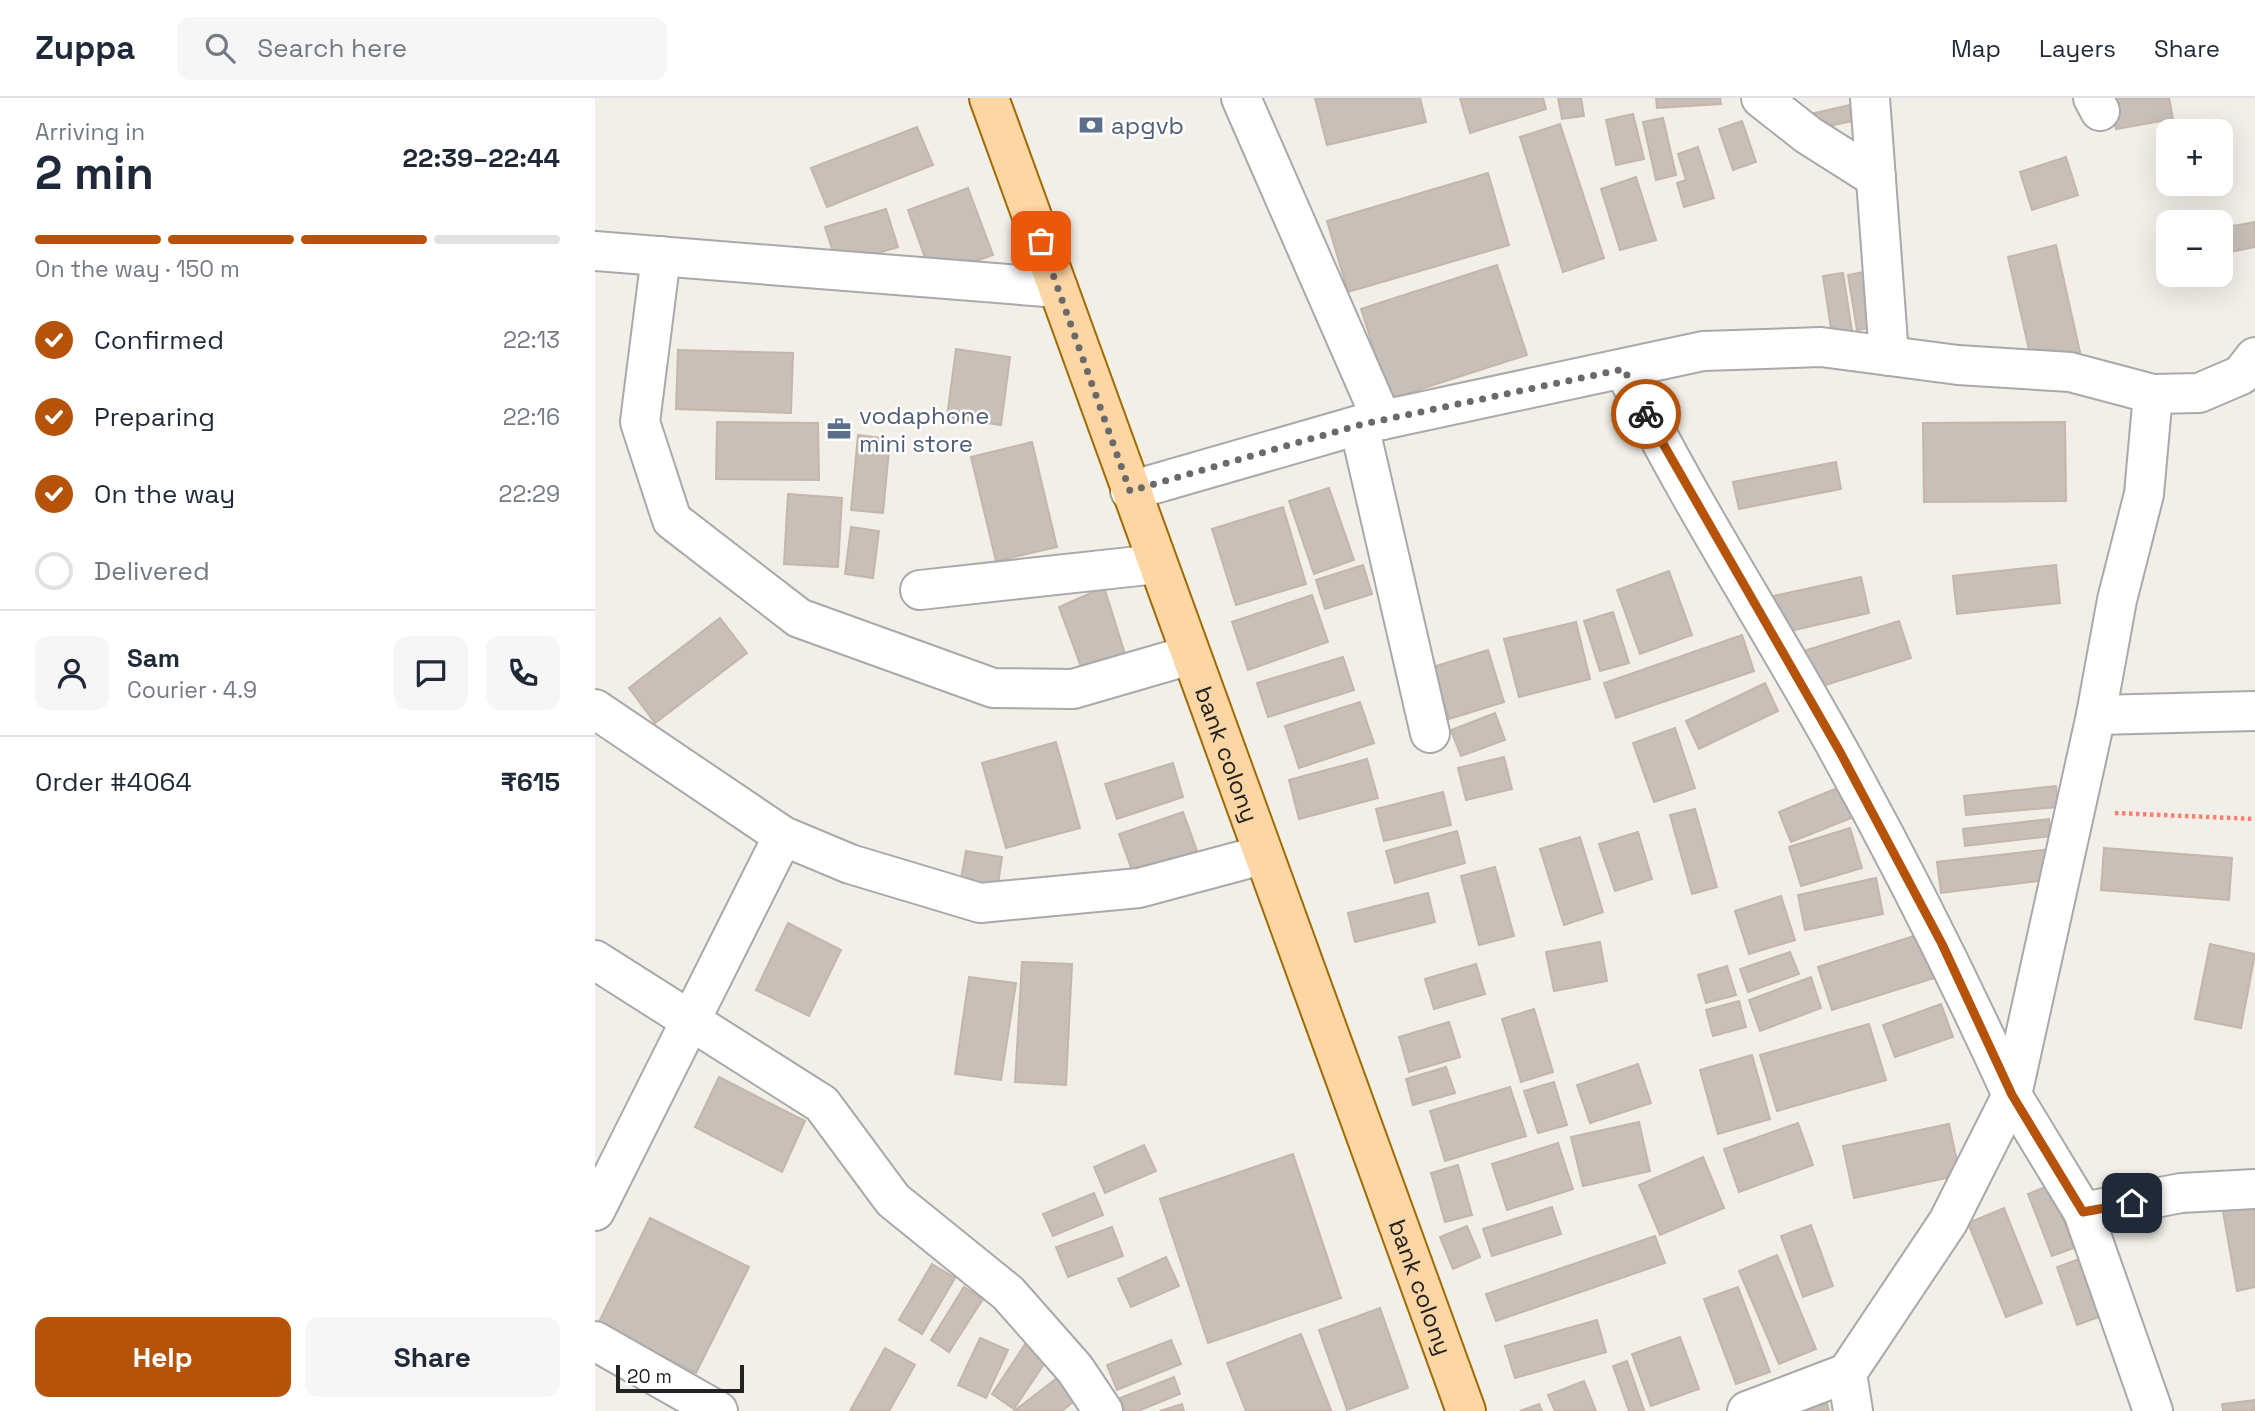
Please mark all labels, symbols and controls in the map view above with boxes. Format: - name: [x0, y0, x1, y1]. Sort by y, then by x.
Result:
- search box: [177, 17, 667, 80]
- text: Zuppa: [35, 27, 135, 69]
- icon: search: [201, 29, 239, 67]
- text: Search here: [257, 31, 407, 65]
- text: Map: [1951, 33, 2001, 64]
- text: Layers: [2039, 33, 2116, 64]
- text: Share: [2154, 33, 2220, 64]
- place label: apgvb: [1111, 110, 1184, 141]
- bank icon: apgvb: [1077, 111, 1105, 139]
- text: Arriving in: [35, 117, 145, 147]
- map controls: [2156, 119, 2233, 287]
- button: +: [2156, 119, 2233, 196]
- text: 22:39–22:44: [403, 141, 560, 175]
- text: 2 min: [35, 144, 154, 202]
- button: −: [2156, 210, 2233, 287]
- pin: [1011, 211, 1071, 271]
- icon: bag: [1022, 222, 1060, 260]
- text: On the way · 150 m: [35, 254, 240, 284]
- icon: check: [35, 321, 73, 359]
- text: Confirmed: [94, 323, 224, 357]
- text: 22:13: [503, 325, 560, 355]
- courier: [1611, 379, 1681, 449]
- icon: bike: [1627, 395, 1665, 433]
- icon: check: [35, 398, 73, 436]
- text: Preparing: [94, 400, 215, 434]
- place label: vodaphone mini store: [859, 400, 989, 459]
- text: 22:16: [503, 402, 560, 432]
- office icon: vodaphone mini store: [825, 415, 853, 443]
- icon: check: [35, 475, 73, 513]
- text: On the way: [94, 477, 235, 511]
- text: 22:29: [499, 479, 560, 509]
- text: Delivered: [94, 554, 210, 588]
- button: person: [35, 636, 109, 710]
- button: chat: [394, 636, 468, 710]
- button: phone: [486, 636, 560, 710]
- text: Sam: [127, 641, 180, 675]
- text: Courier · 4.9: [127, 675, 257, 705]
- street label: bank colony: [1188, 682, 1266, 826]
- text: Order #4064: [35, 765, 192, 799]
- text: ₹615: [501, 765, 560, 799]
- pin: [2102, 1173, 2162, 1233]
- icon: home: [2113, 1184, 2151, 1222]
- street label: bank colony: [1382, 1215, 1460, 1359]
- button: Help: [35, 1317, 291, 1397]
- button: Share: [305, 1317, 560, 1397]
- scale bar: [616, 1362, 744, 1394]
- text: 20 m: [627, 1364, 672, 1389]

